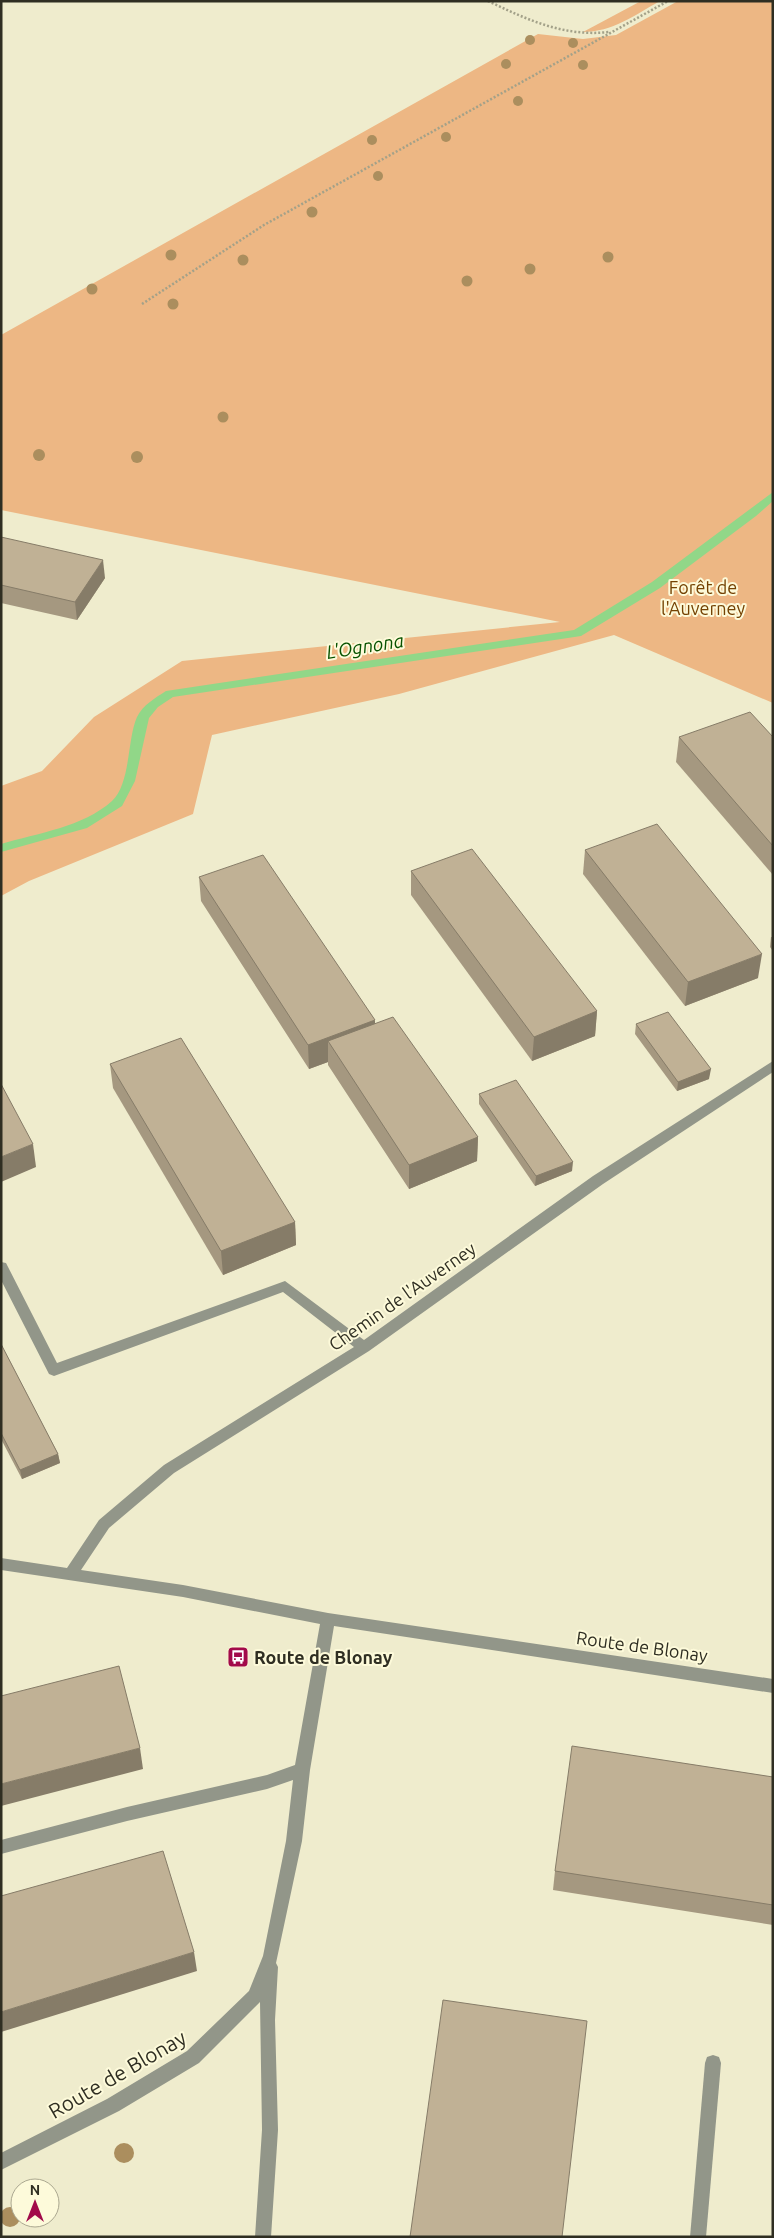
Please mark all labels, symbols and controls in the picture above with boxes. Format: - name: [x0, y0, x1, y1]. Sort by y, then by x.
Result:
- park label: Forêt de l'Auverney: [661, 577, 745, 618]
- water label: L'Ognona: [325, 629, 405, 663]
- street label: Chemin de l'Auverney: [325, 1238, 479, 1354]
- street label: Route de Blonay: [575, 1627, 709, 1665]
- bus stop icon: Route de Blonay: [226, 1645, 250, 1669]
- place label: Route de Blonay: [254, 1647, 393, 1667]
- street label: Route de Blonay: [44, 2025, 190, 2123]
- north arrow: [10, 2178, 60, 2228]
- text: N: [30, 2182, 40, 2198]

